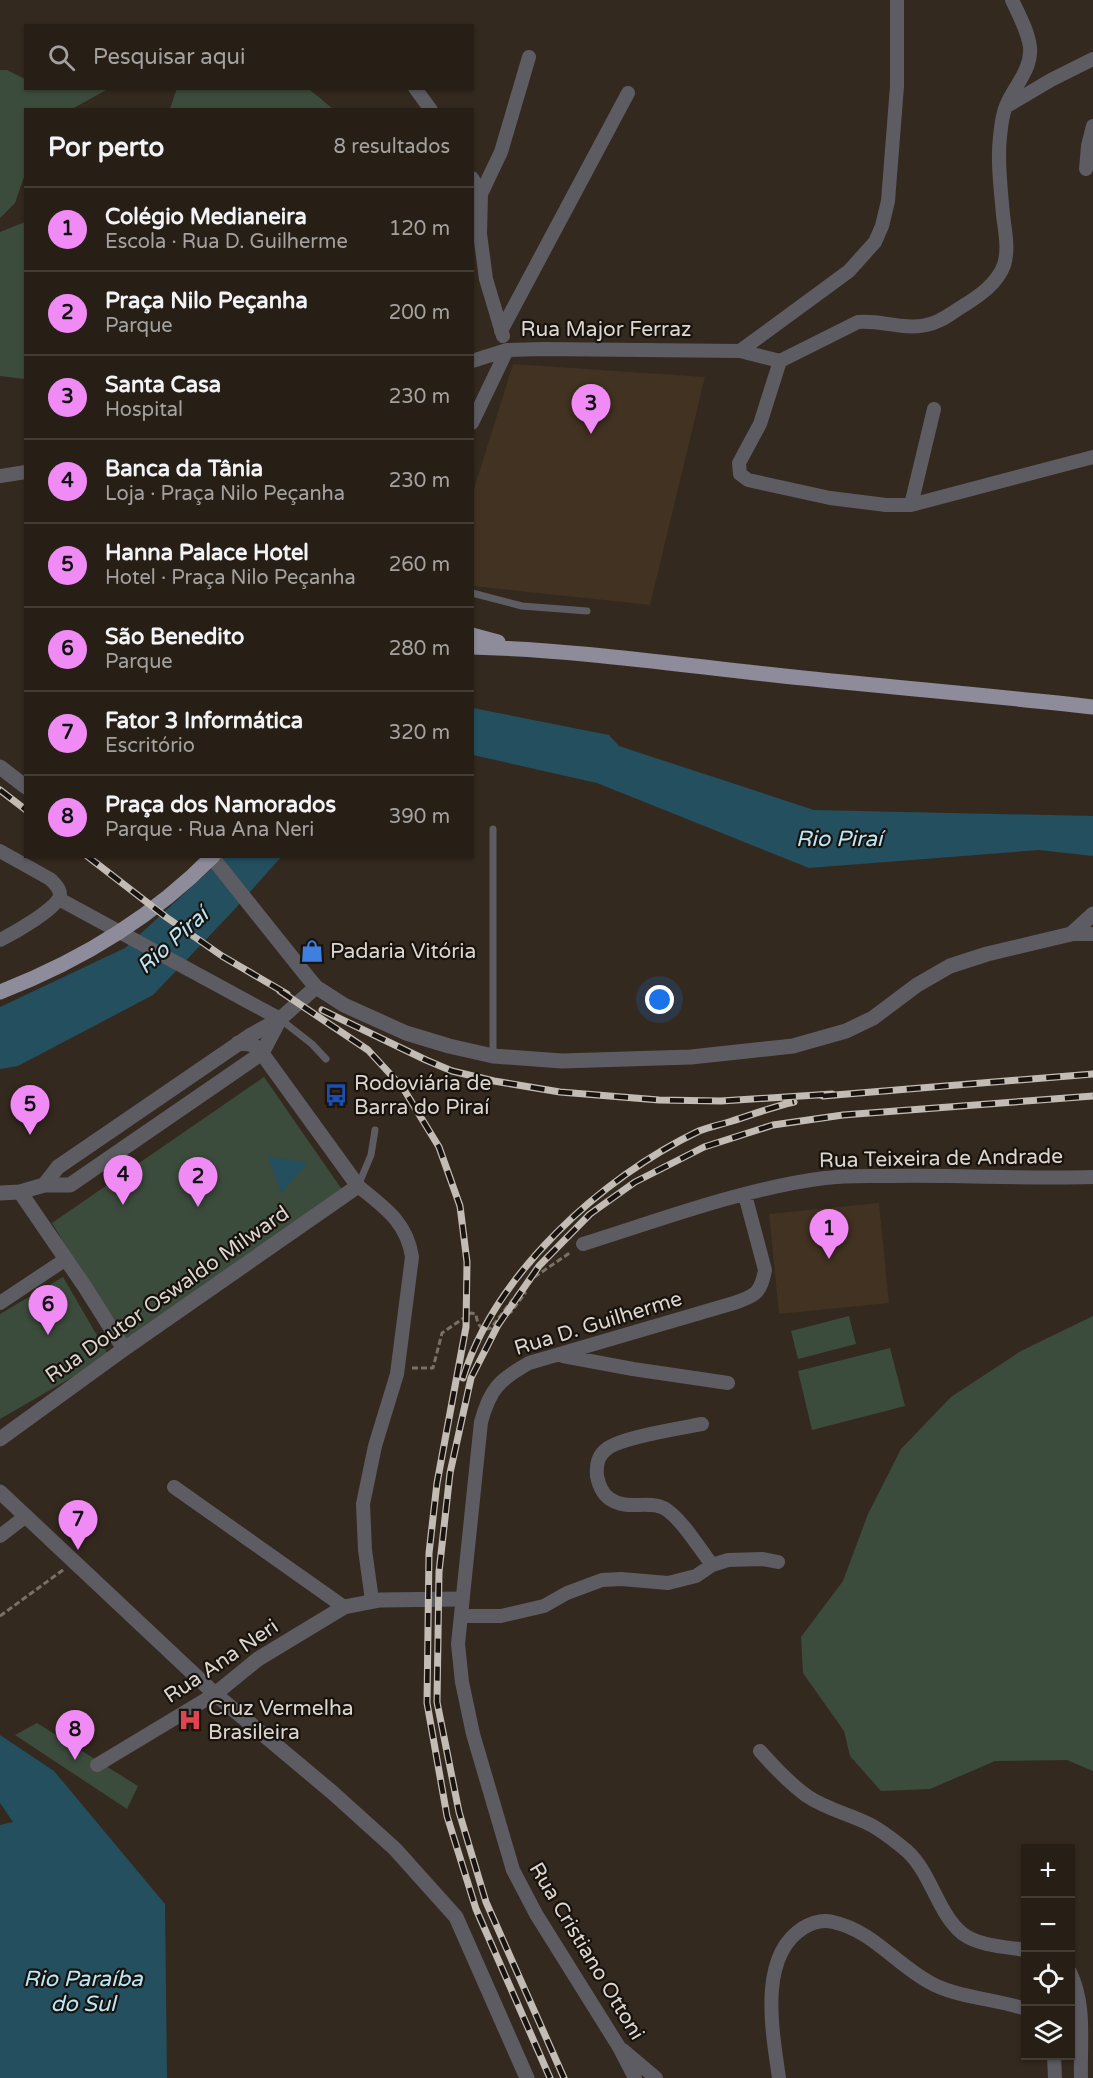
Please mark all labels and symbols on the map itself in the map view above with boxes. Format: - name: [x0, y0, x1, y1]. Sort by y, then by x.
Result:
- street label: Rua Major Ferraz: [521, 317, 691, 342]
- pin: 3: [572, 384, 610, 434]
- water label: Rio Piraí: [796, 826, 886, 852]
- water label: Rio Piraí: [132, 900, 216, 979]
- shop icon: Padaria Vitória: [299, 938, 325, 964]
- place label: Padaria Vitória: [330, 939, 476, 964]
- your location: [645, 985, 674, 1014]
- place label: Rodoviária de Barra do Piraí: [354, 1071, 492, 1120]
- bus stop icon: Rodoviária de Barra do Piraí: [323, 1082, 349, 1108]
- pin: 5: [10, 1086, 50, 1135]
- street label: Rua Teixeira de Andrade: [819, 1144, 1063, 1173]
- pin: 4: [104, 1156, 142, 1205]
- pin: 2: [178, 1158, 218, 1207]
- street label: Rua Doutor Oswaldo Milward: [41, 1200, 294, 1388]
- pin: 1: [810, 1210, 848, 1259]
- pin: 6: [28, 1286, 68, 1335]
- street label: Rua D. Guilherme: [511, 1286, 685, 1361]
- pin: 7: [58, 1500, 98, 1550]
- street label: Rua Ana Neri: [159, 1614, 283, 1709]
- place label: Cruz Vermelha Brasileira: [208, 1696, 354, 1745]
- hospital icon: Cruz Vermelha Brasileira: [177, 1707, 203, 1733]
- pin: 8: [56, 1710, 94, 1760]
- street label: Rua Cristiano Ottoni: [524, 1858, 649, 2044]
- water label: Rio Paraíba do Sul: [23, 1966, 143, 2017]

